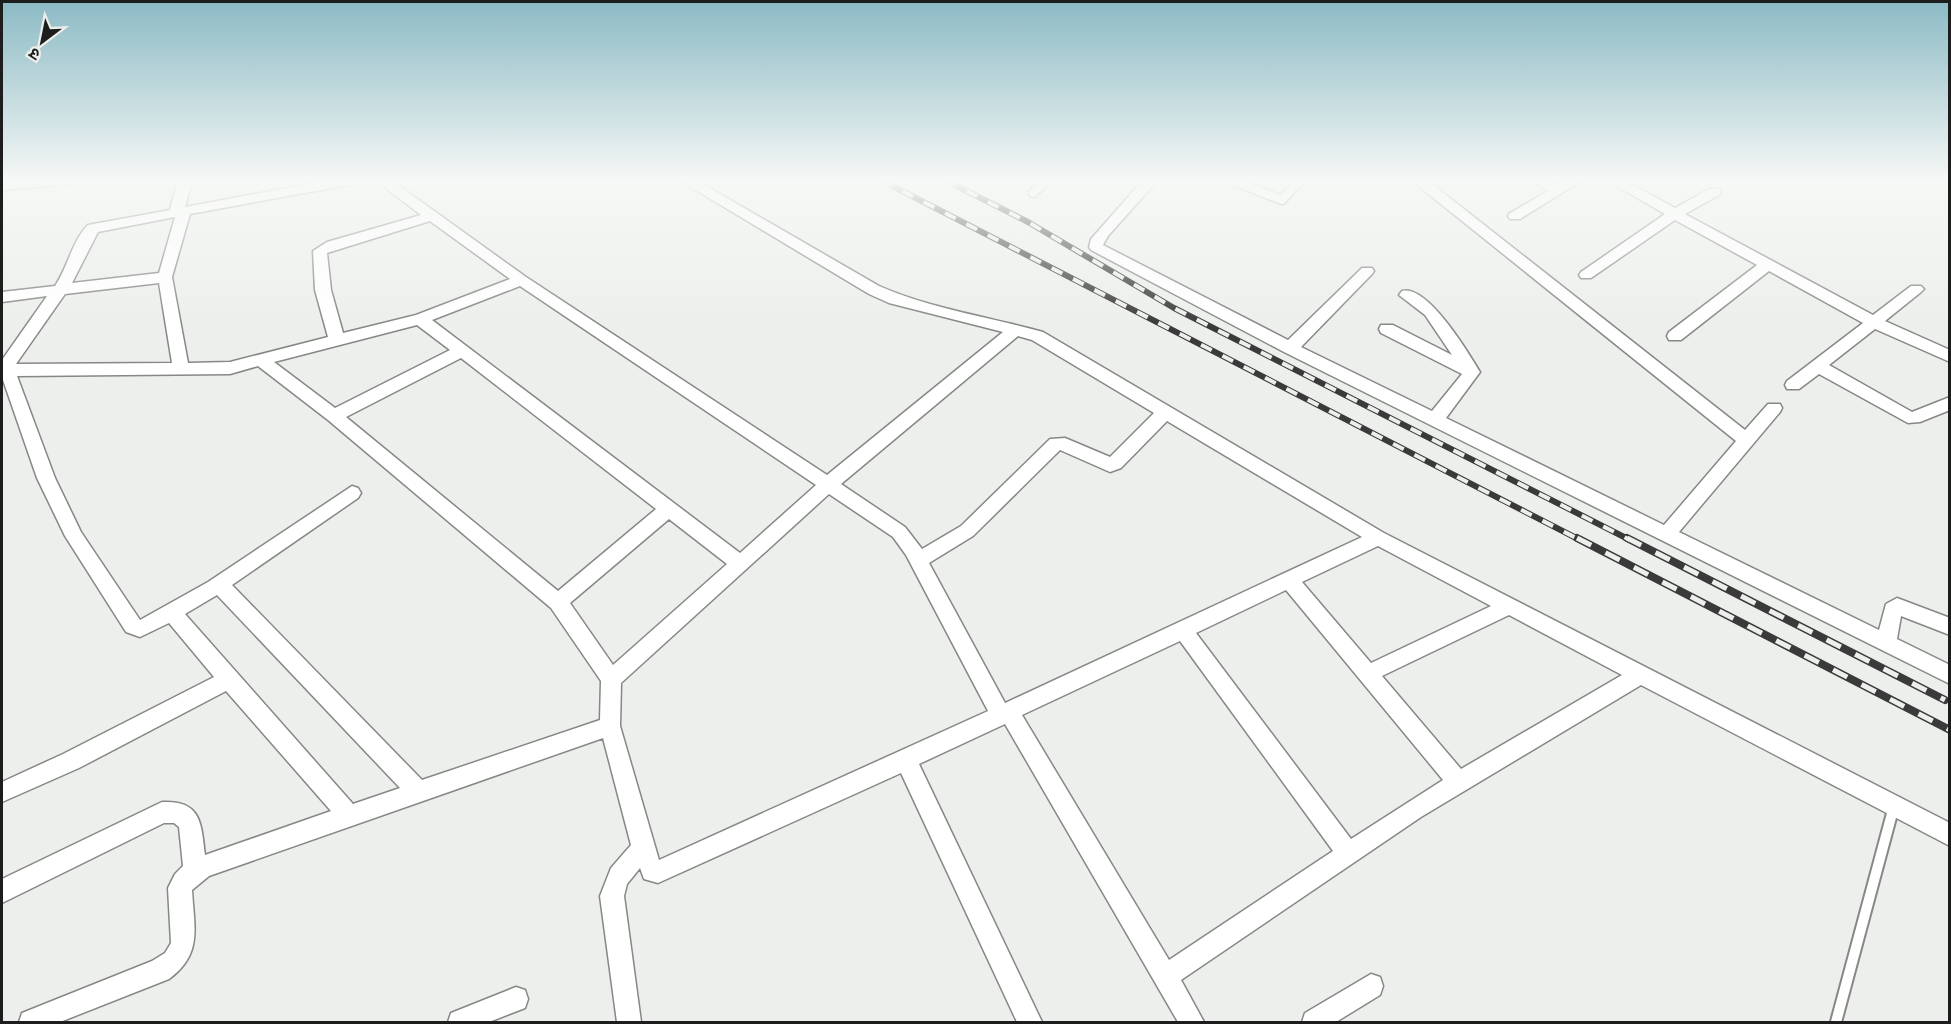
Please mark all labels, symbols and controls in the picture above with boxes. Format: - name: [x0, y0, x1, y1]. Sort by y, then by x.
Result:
- north arrow: [12, 12, 72, 72]
- text: उ: [25, 43, 43, 65]

